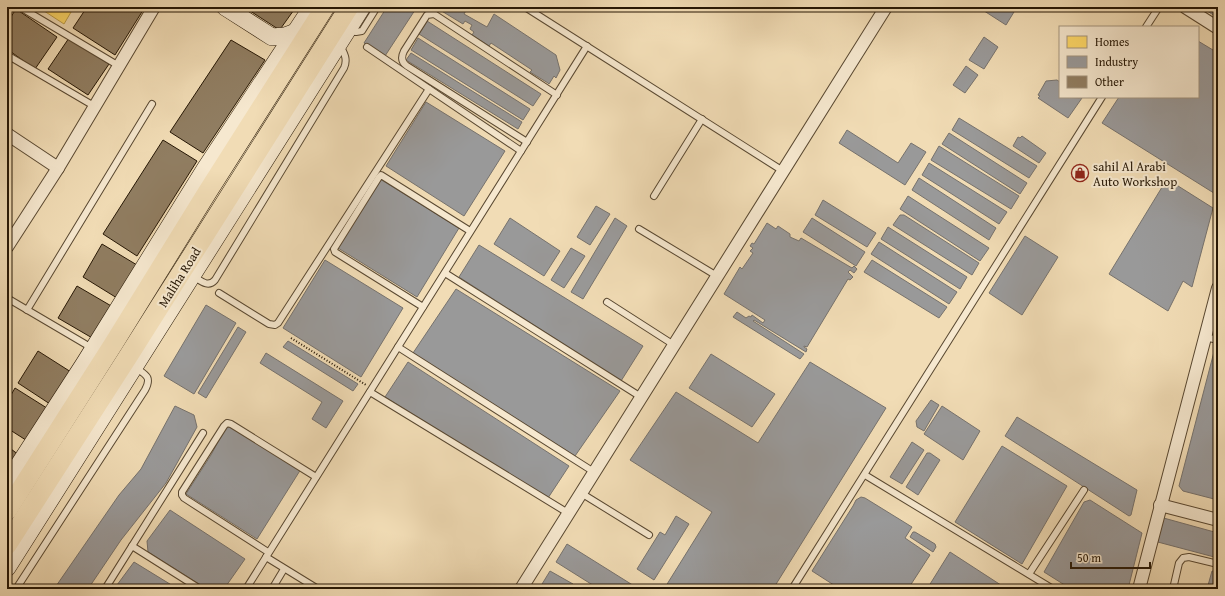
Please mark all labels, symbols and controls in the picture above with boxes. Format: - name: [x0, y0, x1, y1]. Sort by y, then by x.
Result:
- legend: [1059, 26, 1199, 98]
- text: Homes: [1095, 33, 1130, 50]
- text: Industry: [1095, 53, 1138, 70]
- text: Other: [1095, 73, 1124, 90]
- place label: sahil Al Arabi Auto Workshop: [1093, 157, 1177, 191]
- shop icon: sahil Al Arabi Auto Workshop: [1070, 163, 1090, 183]
- street label: Maliha Road: [153, 244, 205, 311]
- scale bar: [1071, 544, 1150, 570]
- text: 50 m: [1077, 549, 1101, 566]

